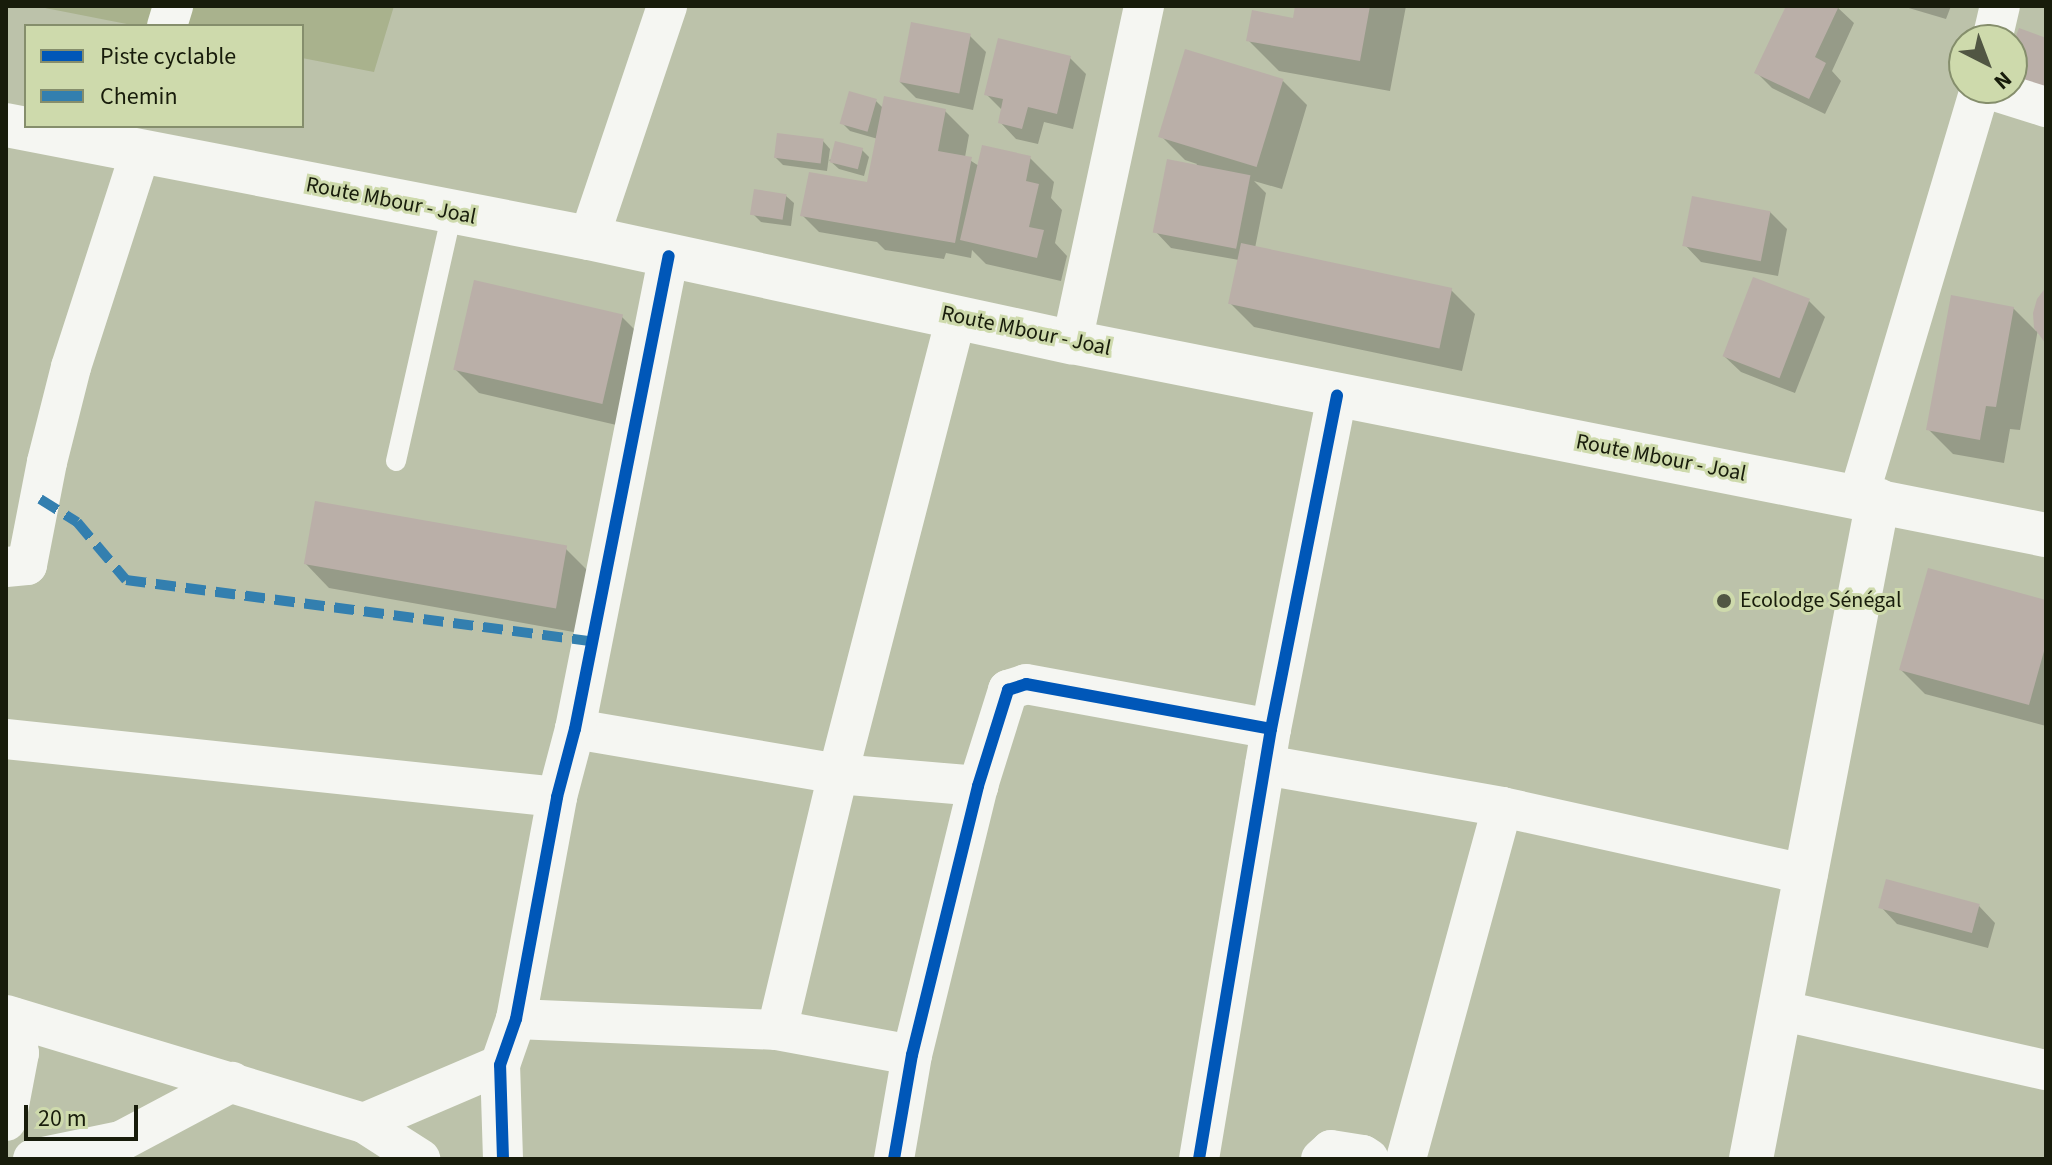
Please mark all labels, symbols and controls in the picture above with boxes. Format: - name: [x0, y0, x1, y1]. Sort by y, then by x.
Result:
- legend: [24, 24, 304, 128]
- north arrow: [1948, 24, 2028, 104]
- text: Piste cyclable: [100, 39, 236, 74]
- text: N: [1987, 64, 2019, 97]
- text: Chemin: [100, 79, 178, 114]
- street label: Route Mbour - Joal: [304, 172, 478, 230]
- street label: Route Mbour - Joal: [939, 300, 1113, 362]
- street label: Route Mbour - Joal: [1574, 429, 1748, 487]
- place label: Ecolodge Sénégal: [1740, 588, 1902, 614]
- marker: Ecolodge Sénégal: [1715, 592, 1733, 610]
- scale bar: [28, 1089, 142, 1139]
- text: 20 m: [38, 1101, 87, 1136]

